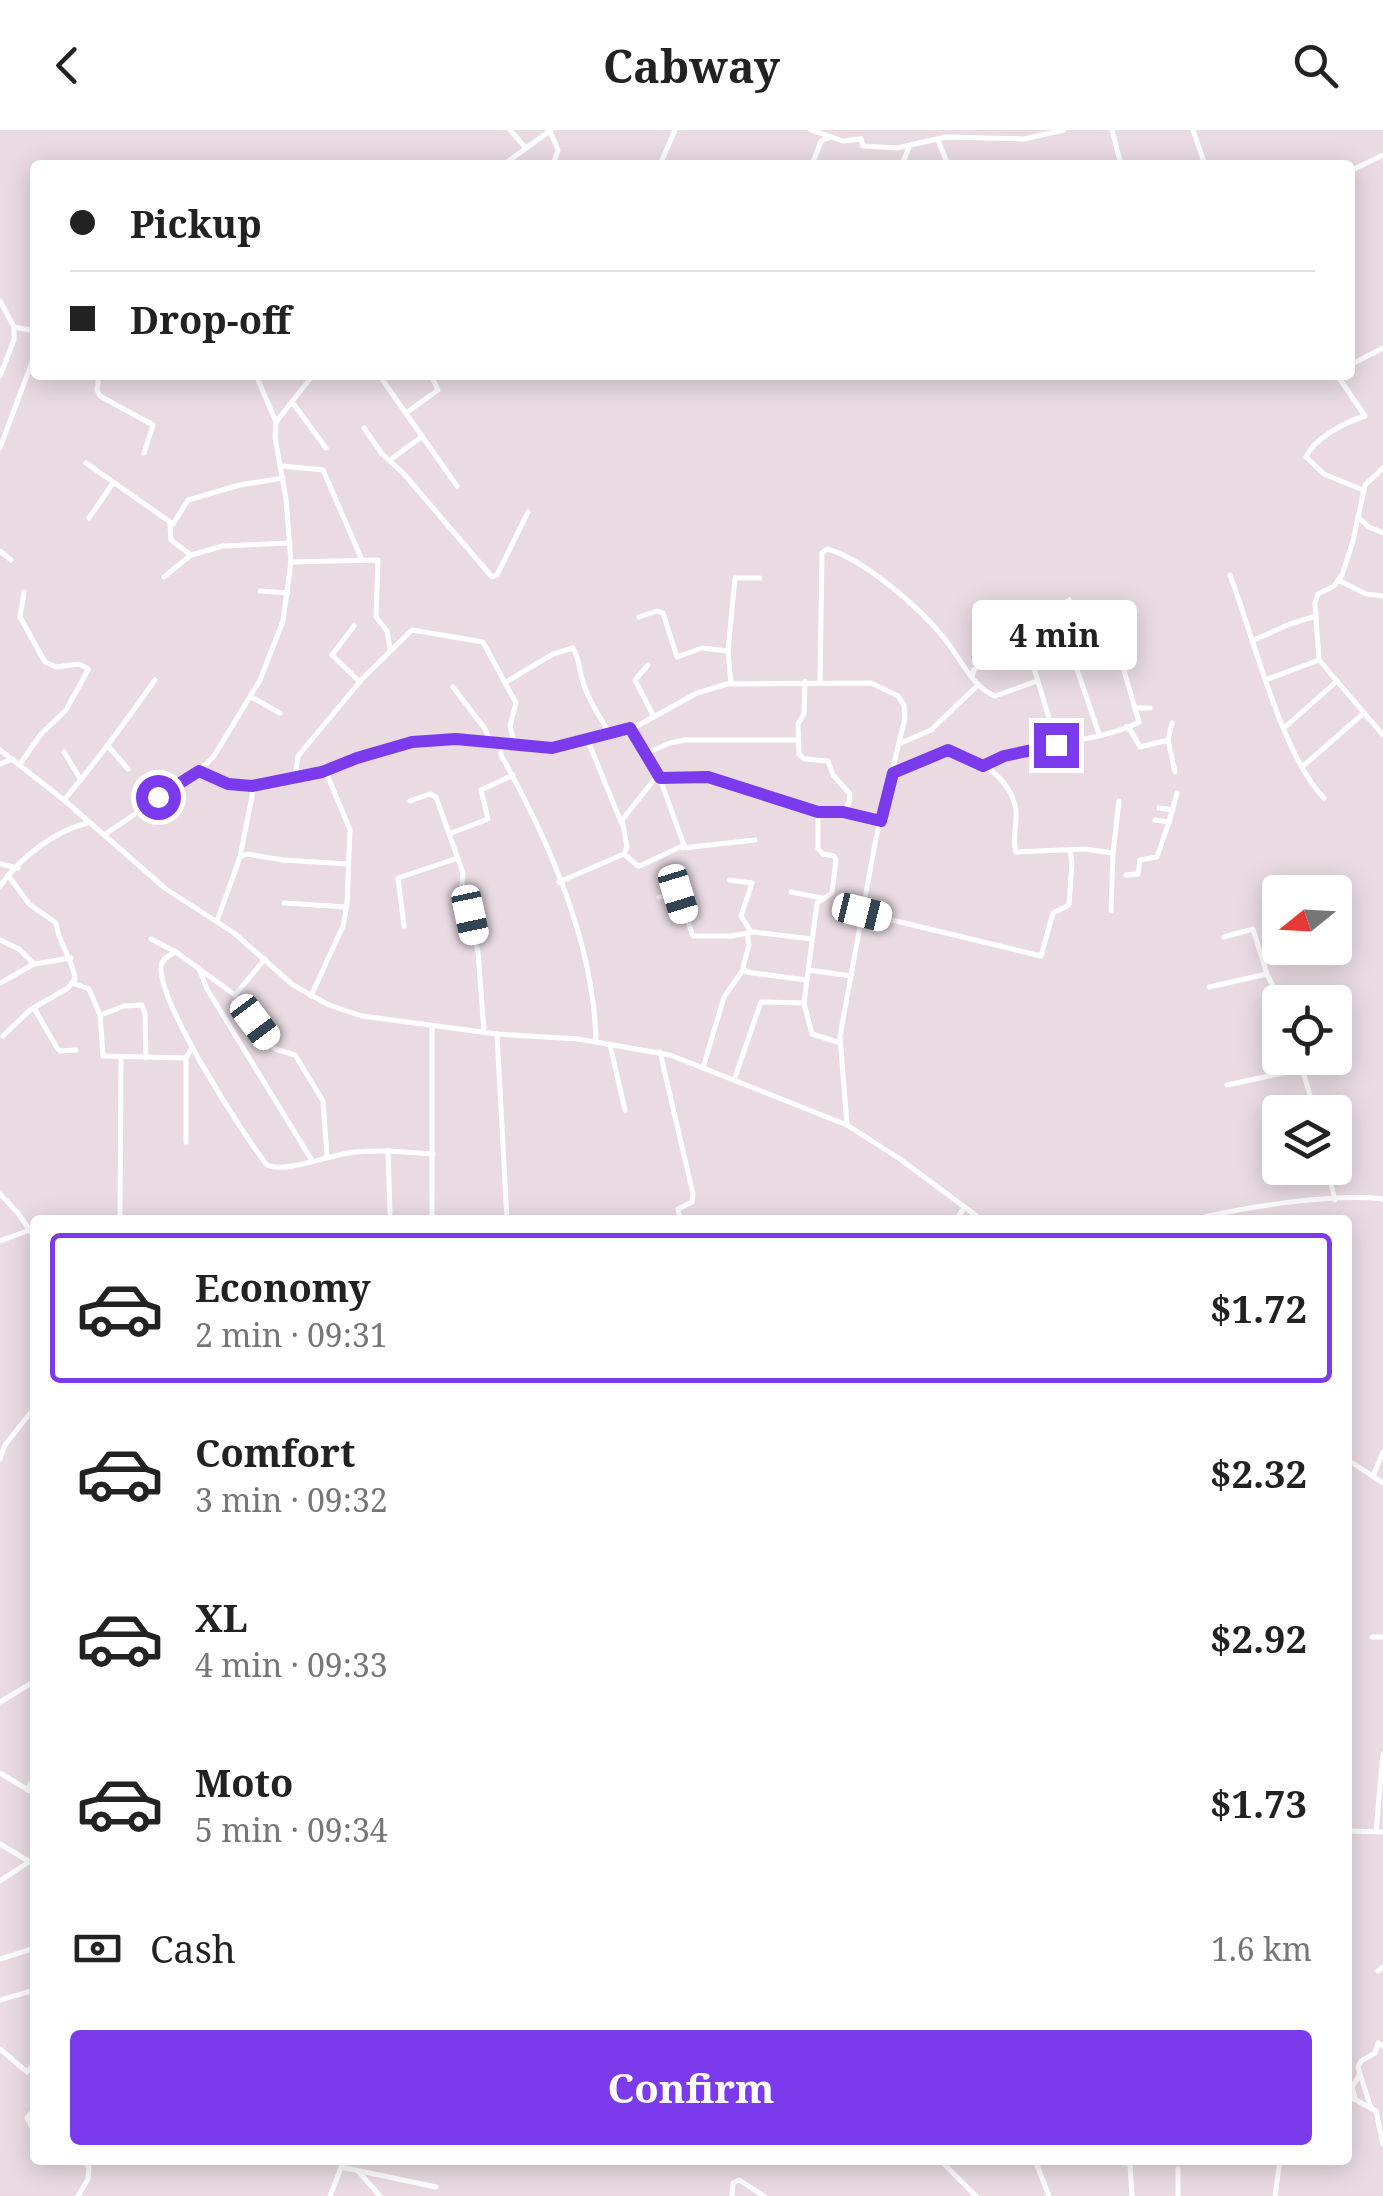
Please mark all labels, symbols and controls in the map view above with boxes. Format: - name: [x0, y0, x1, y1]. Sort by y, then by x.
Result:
- text: Cabway: [603, 35, 780, 96]
- icon: back: [40, 38, 95, 93]
- icon: search: [1288, 38, 1343, 93]
- text: Pickup: [130, 197, 262, 249]
- text: Drop-off: [130, 293, 291, 345]
- callout: 4 min: [974, 600, 1138, 670]
- text: 4 min: [1009, 613, 1100, 656]
- route end: [1034, 723, 1079, 768]
- route start: [136, 775, 181, 820]
- car: [655, 861, 701, 927]
- north arrow: [1262, 875, 1352, 965]
- map controls: [1262, 875, 1352, 1185]
- car: [449, 883, 491, 947]
- car: [829, 890, 895, 934]
- button: locate: [1262, 985, 1352, 1075]
- car: [225, 989, 285, 1055]
- button: layers: [1262, 1095, 1352, 1185]
- text: Economy: [195, 1261, 371, 1313]
- icon: car: [75, 1263, 165, 1353]
- text: $1.72: [1210, 1282, 1307, 1334]
- text: 2 min · 09:31: [195, 1313, 388, 1356]
- text: Comfort: [195, 1426, 355, 1478]
- icon: car: [75, 1428, 165, 1518]
- text: $2.32: [1210, 1447, 1307, 1499]
- text: 3 min · 09:32: [195, 1478, 388, 1521]
- text: XL: [195, 1591, 248, 1643]
- icon: car: [75, 1593, 165, 1683]
- text: $2.92: [1210, 1612, 1307, 1664]
- text: 4 min · 09:33: [195, 1643, 388, 1686]
- text: Moto: [195, 1756, 293, 1808]
- icon: car: [75, 1758, 165, 1848]
- text: $1.73: [1210, 1777, 1307, 1829]
- text: 5 min · 09:34: [195, 1808, 388, 1851]
- icon: cash: [70, 1921, 125, 1976]
- text: Cash: [150, 1922, 236, 1974]
- text: 1.6 km: [1211, 1927, 1312, 1970]
- button: Confirm: [70, 2030, 1312, 2145]

